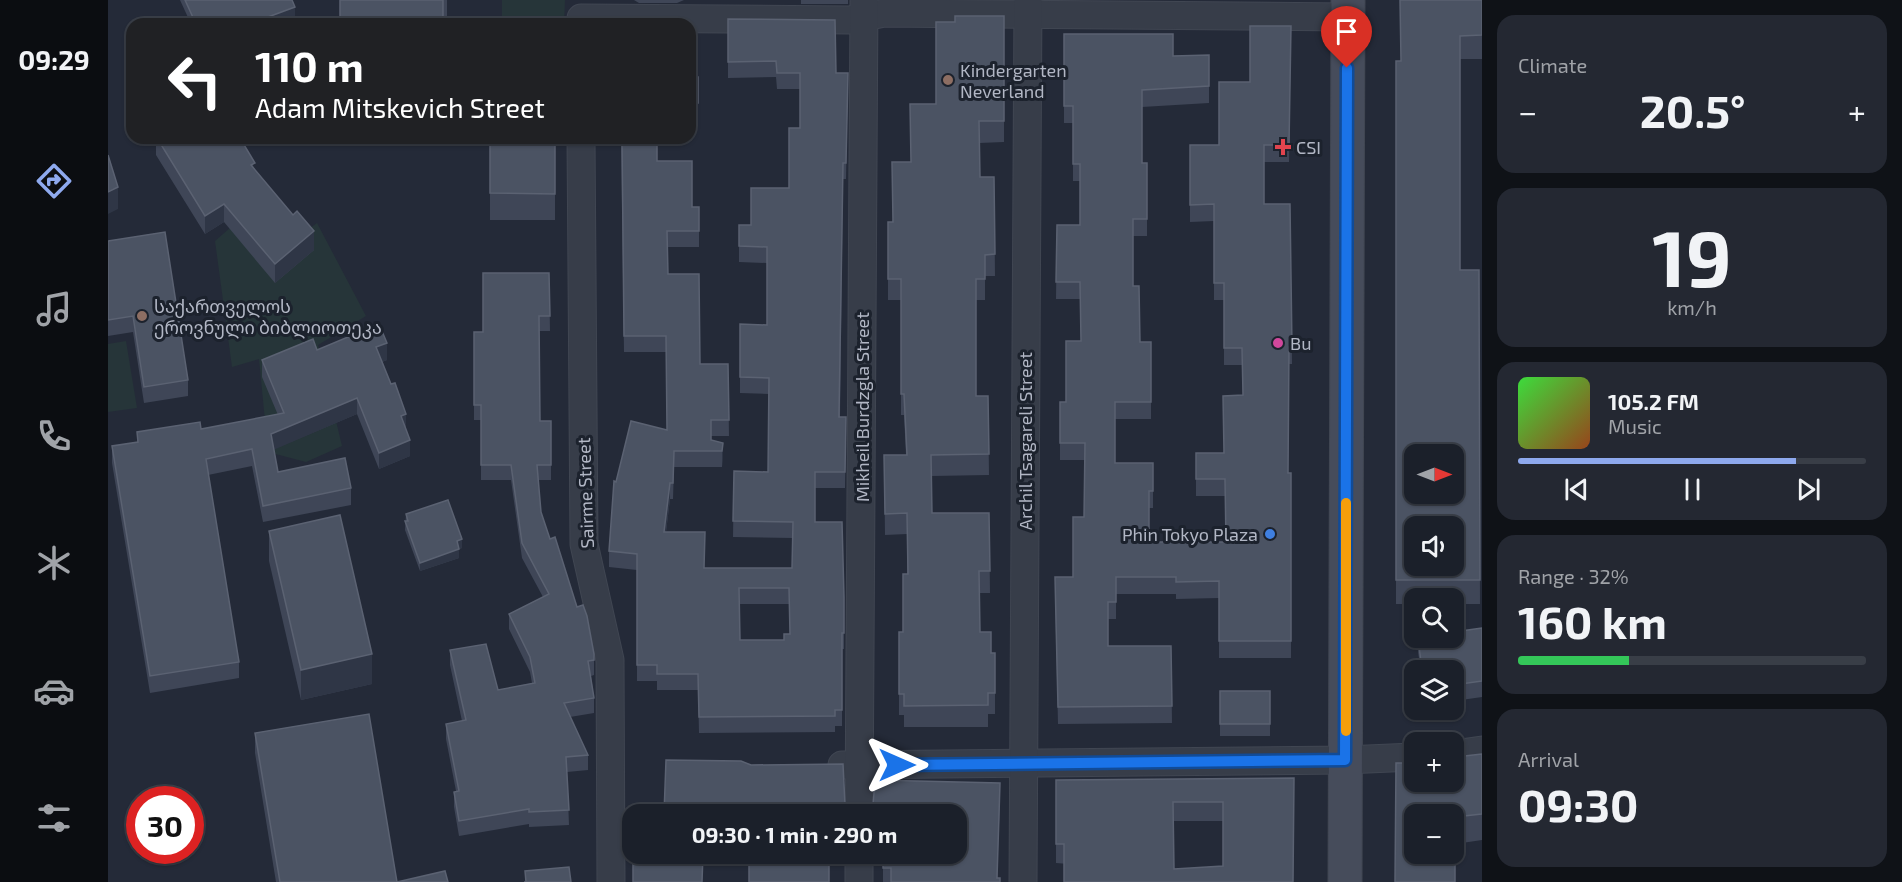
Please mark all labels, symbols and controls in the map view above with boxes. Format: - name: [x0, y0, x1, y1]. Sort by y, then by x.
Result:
- pin: [1321, 6, 1372, 68]
- icon: arrive: [1330, 15, 1363, 48]
- text: 110 m: [255, 40, 364, 90]
- icon: left: [156, 42, 234, 120]
- text: 09:29: [18, 43, 90, 75]
- text: Climate: [1518, 53, 1587, 77]
- place label: Kindergarten Neverland: [960, 59, 1067, 102]
- marker: Kindergarten Neverland: [941, 73, 955, 87]
- text: 20.5°: [1640, 83, 1745, 137]
- text: Adam Mitskevich Street: [255, 91, 545, 123]
- text: −: [1518, 91, 1537, 131]
- text: +: [1848, 91, 1866, 131]
- place label: CSI: [1296, 136, 1321, 158]
- marker: CSI: [1274, 138, 1292, 156]
- icon: directions: [33, 160, 75, 202]
- text: 19: [1652, 209, 1732, 303]
- icon: music: [33, 288, 75, 330]
- place label: საქართველოს ეროვნული ბიბლიოთეკა: [154, 295, 382, 339]
- text: km/h: [1667, 295, 1717, 319]
- marker: საქართველოს ეროვნული ბიბლიოთეკა: [135, 309, 149, 323]
- street label: Mikheil Burdzgla Street: [851, 312, 873, 502]
- place label: Bu: [1290, 332, 1311, 354]
- marker: Bu: [1271, 336, 1285, 350]
- street label: Archil Tsagareli Street: [1014, 352, 1036, 530]
- text: 105.2 FM: [1608, 388, 1699, 414]
- text: Music: [1608, 414, 1662, 438]
- icon: phone: [33, 415, 75, 457]
- street label: Sairme Street: [572, 437, 598, 549]
- north arrow: [1404, 444, 1464, 504]
- map controls: [1404, 444, 1464, 864]
- icon: previous: [1560, 473, 1593, 506]
- icon: pause: [1676, 473, 1709, 506]
- icon: next: [1792, 473, 1825, 506]
- button: sound: [1404, 516, 1464, 576]
- place label: Phin Tokyo Plaza: [1122, 523, 1258, 545]
- marker: Phin Tokyo Plaza: [1263, 527, 1277, 541]
- icon: climate: [33, 542, 75, 584]
- text: Range · 32%: [1518, 564, 1629, 588]
- button: search: [1404, 588, 1464, 648]
- text: 160 km: [1518, 594, 1667, 648]
- button: layers: [1404, 660, 1464, 720]
- icon: car: [33, 670, 75, 712]
- button: +: [1404, 732, 1464, 792]
- position arrow: [865, 733, 929, 797]
- text: Arrival: [1518, 747, 1579, 771]
- text: 09:30: [1518, 777, 1638, 831]
- speed limit sign: 30: [126, 786, 204, 864]
- icon: filters: [33, 797, 75, 839]
- button: −: [1404, 804, 1464, 864]
- text: 09:30 · 1 min · 290 m: [692, 821, 897, 847]

